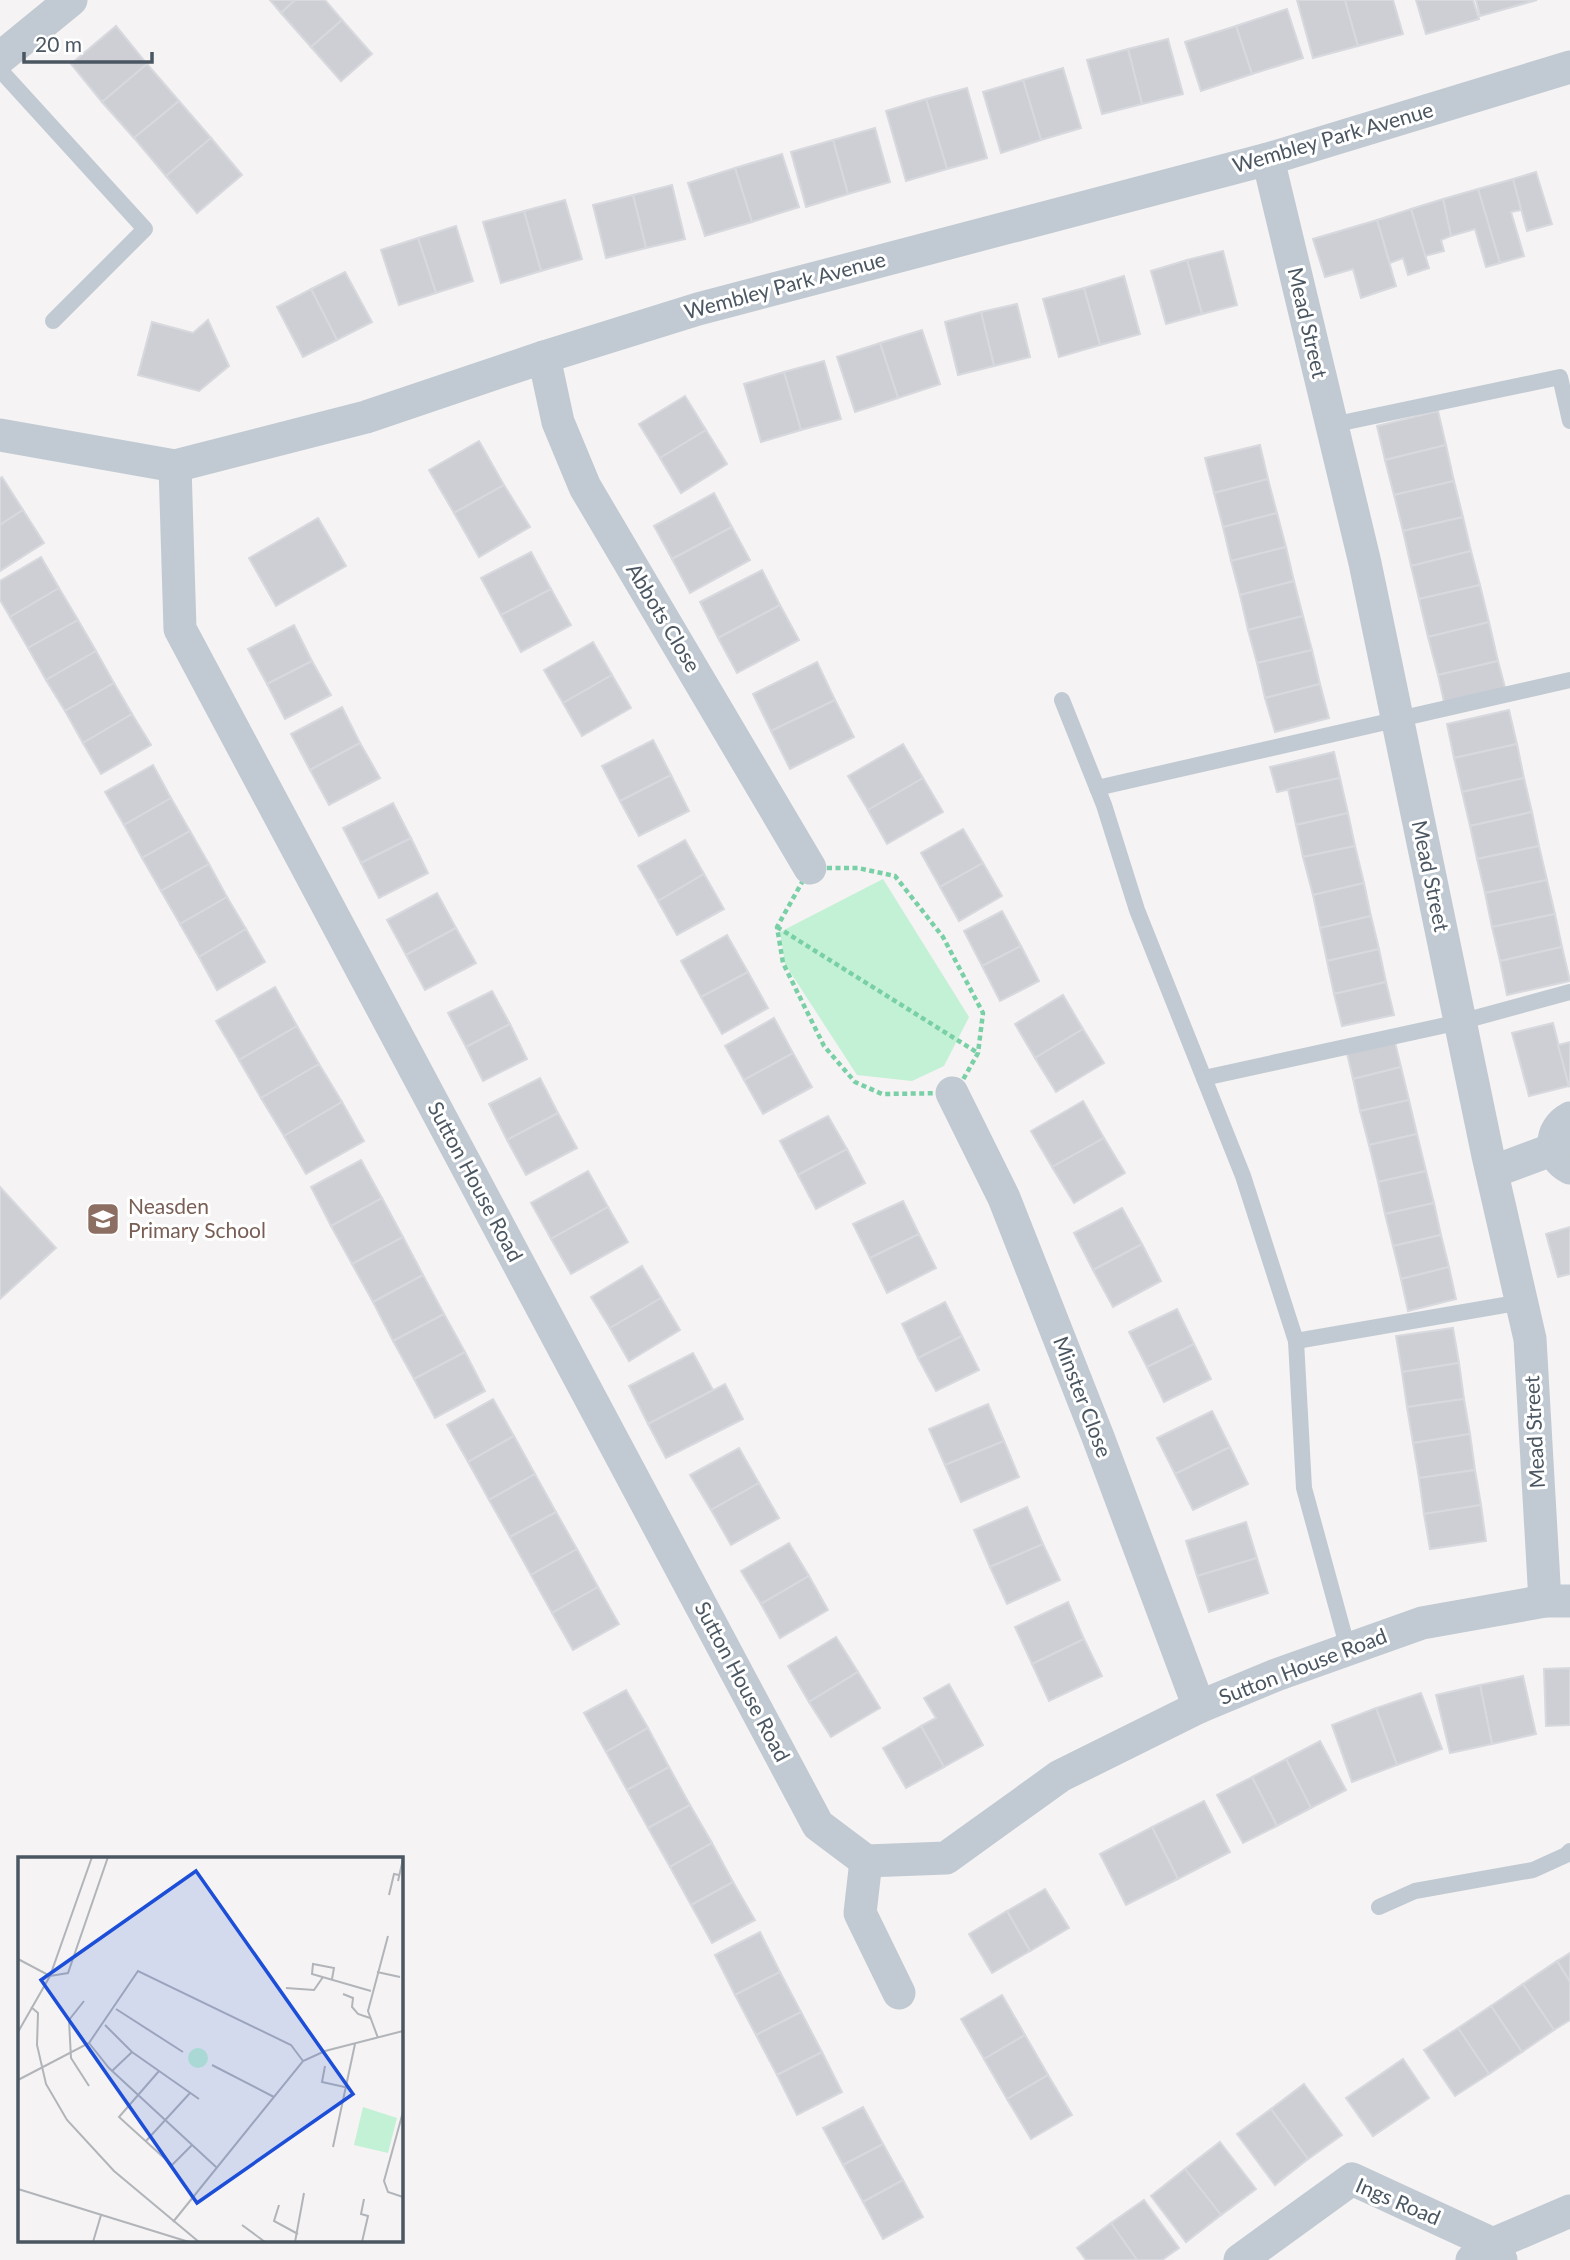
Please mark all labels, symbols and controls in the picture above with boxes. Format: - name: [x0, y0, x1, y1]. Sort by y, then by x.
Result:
- scale bar: [24, 21, 152, 65]
- text: 20 m: [35, 31, 82, 56]
- street label: Wembley Park Avenue: [1229, 96, 1436, 177]
- street label: Wembley Park Avenue: [681, 246, 888, 323]
- street label: Mead Street: [1284, 265, 1333, 381]
- street label: Abbots Close: [622, 558, 707, 676]
- street label: Mead Street: [1407, 818, 1456, 934]
- street label: Sutton House Road: [424, 1097, 529, 1266]
- place label: Neasden Primary School: [128, 1193, 266, 1242]
- school or university icon: Neasden Primary School: [84, 1200, 122, 1238]
- street label: Minster Close: [1049, 1333, 1118, 1460]
- street label: Mead Street: [1518, 1374, 1549, 1489]
- street label: Sutton House Road: [691, 1597, 796, 1766]
- street label: Sutton House Road: [1215, 1622, 1390, 1709]
- inset map: [18, 1857, 402, 2242]
- street label: Ings Road: [1353, 2172, 1445, 2230]

